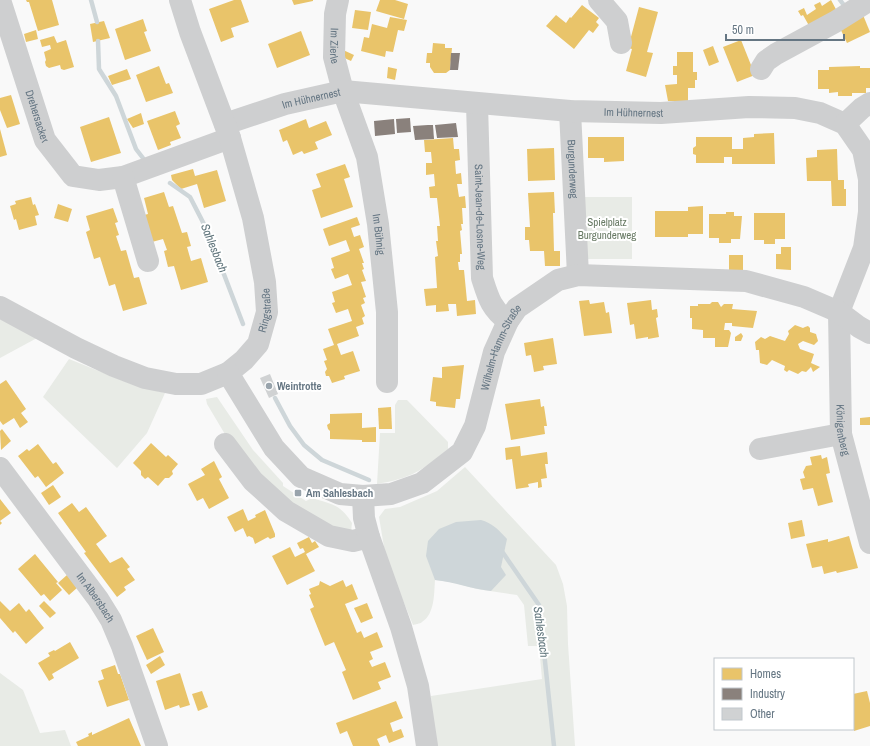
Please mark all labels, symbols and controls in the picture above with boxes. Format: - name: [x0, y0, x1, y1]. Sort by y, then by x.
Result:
- scale bar: [726, 16, 844, 42]
- text: 50 m: [732, 22, 754, 38]
- street label: Im Zierle: [327, 28, 342, 65]
- street label: Im Hühnernest: [280, 85, 342, 112]
- street label: Drehersacker: [22, 88, 52, 146]
- street label: Im Hühnernest: [604, 105, 664, 120]
- street label: Burgunderweg: [564, 139, 581, 199]
- street label: Saint-Jean-de-Losne-Weg: [472, 164, 489, 270]
- street label: Im Bühnig: [369, 213, 388, 256]
- park label: Spielplatz Burgunderweg: [578, 215, 636, 242]
- water label: Sahlesbach: [197, 221, 231, 275]
- street label: Ringstraße: [255, 288, 274, 334]
- street label: Wilhelm-Hamm-Straße: [477, 300, 524, 392]
- place label: Weintrotte: [277, 379, 321, 393]
- marker: Weintrotte: [264, 381, 274, 391]
- street label: Königenberg: [834, 404, 853, 457]
- place label: Am Sahlesbach: [306, 486, 373, 500]
- marker: Am Sahlesbach: [293, 488, 303, 498]
- street label: Im Albersbach: [74, 570, 118, 625]
- water label: Sahlesbach: [529, 605, 553, 659]
- legend: [714, 658, 854, 730]
- text: Homes: [750, 666, 781, 682]
- text: Industry: [750, 686, 785, 702]
- text: Other: [750, 706, 775, 722]

